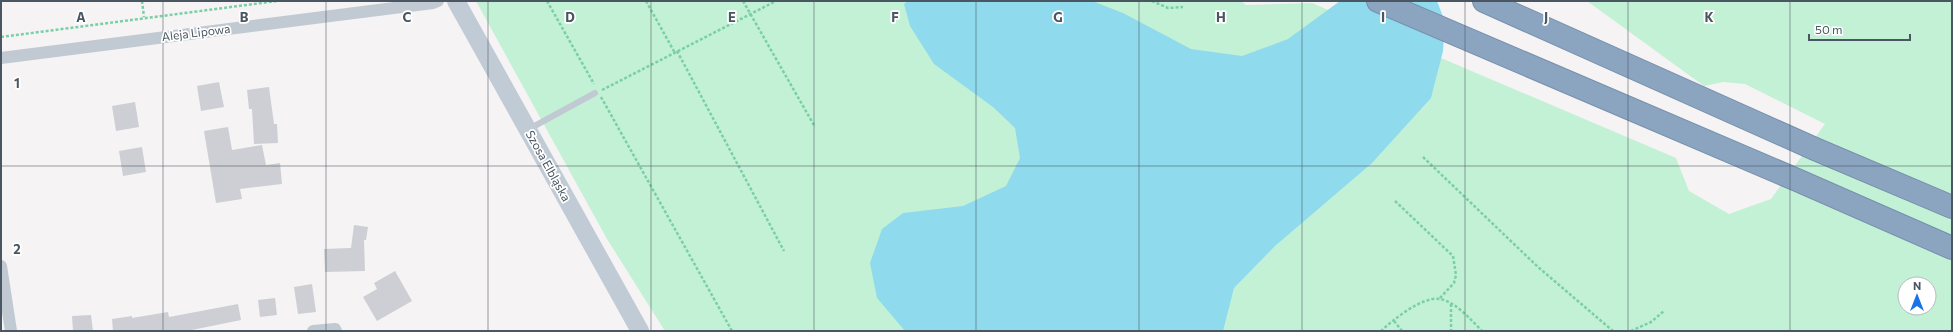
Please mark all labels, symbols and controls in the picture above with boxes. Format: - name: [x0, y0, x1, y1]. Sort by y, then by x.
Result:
- text: A: [76, 9, 86, 25]
- text: B: [240, 9, 249, 25]
- text: C: [403, 9, 412, 25]
- text: D: [565, 9, 575, 25]
- text: E: [728, 9, 736, 25]
- text: F: [891, 9, 899, 25]
- text: G: [1053, 9, 1063, 25]
- text: H: [1216, 9, 1226, 25]
- text: I: [1381, 9, 1385, 25]
- text: J: [1544, 9, 1548, 25]
- text: K: [1704, 9, 1714, 25]
- scale bar: [1809, 16, 1910, 42]
- street label: Aleja Lipowa: [161, 21, 231, 43]
- text: 50 m: [1815, 22, 1843, 36]
- text: 1: [14, 75, 20, 91]
- street label: Szosa Elbląska: [524, 128, 574, 203]
- text: 2: [13, 241, 21, 257]
- north arrow: [1897, 276, 1937, 316]
- text: N: [1913, 279, 1921, 292]

